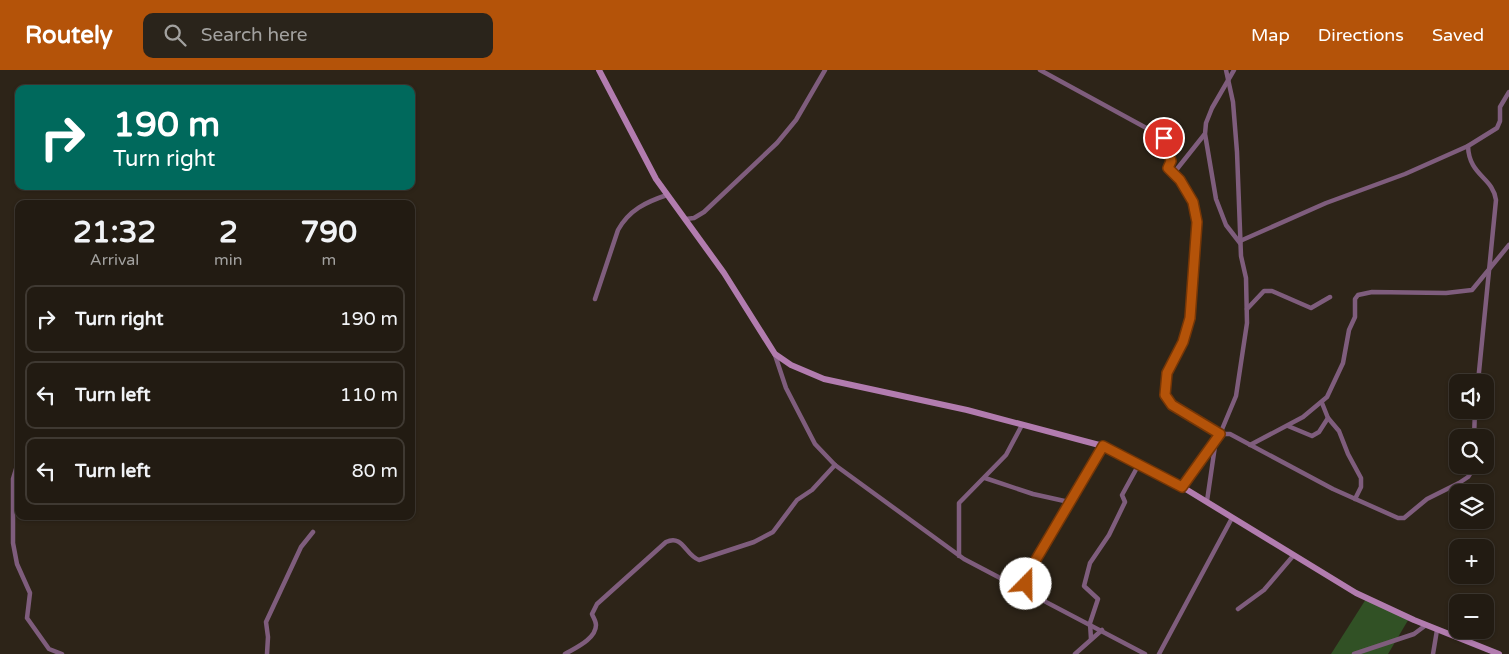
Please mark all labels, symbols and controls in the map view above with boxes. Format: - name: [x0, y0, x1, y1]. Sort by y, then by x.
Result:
- search box: [143, 13, 493, 58]
- text: Routely: [25, 21, 113, 50]
- icon: search: [161, 21, 189, 49]
- text: Search here: [201, 24, 308, 46]
- text: Map: [1251, 24, 1290, 46]
- text: Directions: [1318, 24, 1404, 46]
- text: Saved: [1432, 24, 1484, 46]
- text: 190 m: [113, 104, 220, 146]
- icon: right: [30, 105, 95, 170]
- pin: [1143, 117, 1185, 159]
- icon: arrive: [1150, 124, 1178, 152]
- text: Turn right: [113, 146, 215, 172]
- text: 21:32: [73, 214, 156, 251]
- text: 2: [219, 214, 238, 251]
- text: 790: [301, 214, 357, 251]
- text: Arrival: [90, 250, 139, 270]
- text: min: [214, 250, 243, 270]
- text: m: [321, 250, 336, 270]
- icon: right: [32, 305, 60, 333]
- text: Turn right: [75, 308, 163, 330]
- text: 190 m: [340, 308, 398, 330]
- map controls: [1449, 374, 1494, 639]
- button: sound: [1449, 374, 1494, 419]
- icon: left: [32, 381, 60, 409]
- text: Turn left: [75, 384, 151, 406]
- text: 110 m: [340, 384, 398, 406]
- button: search: [1449, 429, 1494, 474]
- icon: left: [32, 457, 60, 485]
- text: Turn left: [75, 460, 151, 482]
- text: 80 m: [352, 460, 398, 482]
- button: layers: [1449, 484, 1494, 529]
- button: +: [1449, 539, 1494, 584]
- position arrow: [999, 557, 1051, 609]
- button: −: [1449, 594, 1494, 639]

